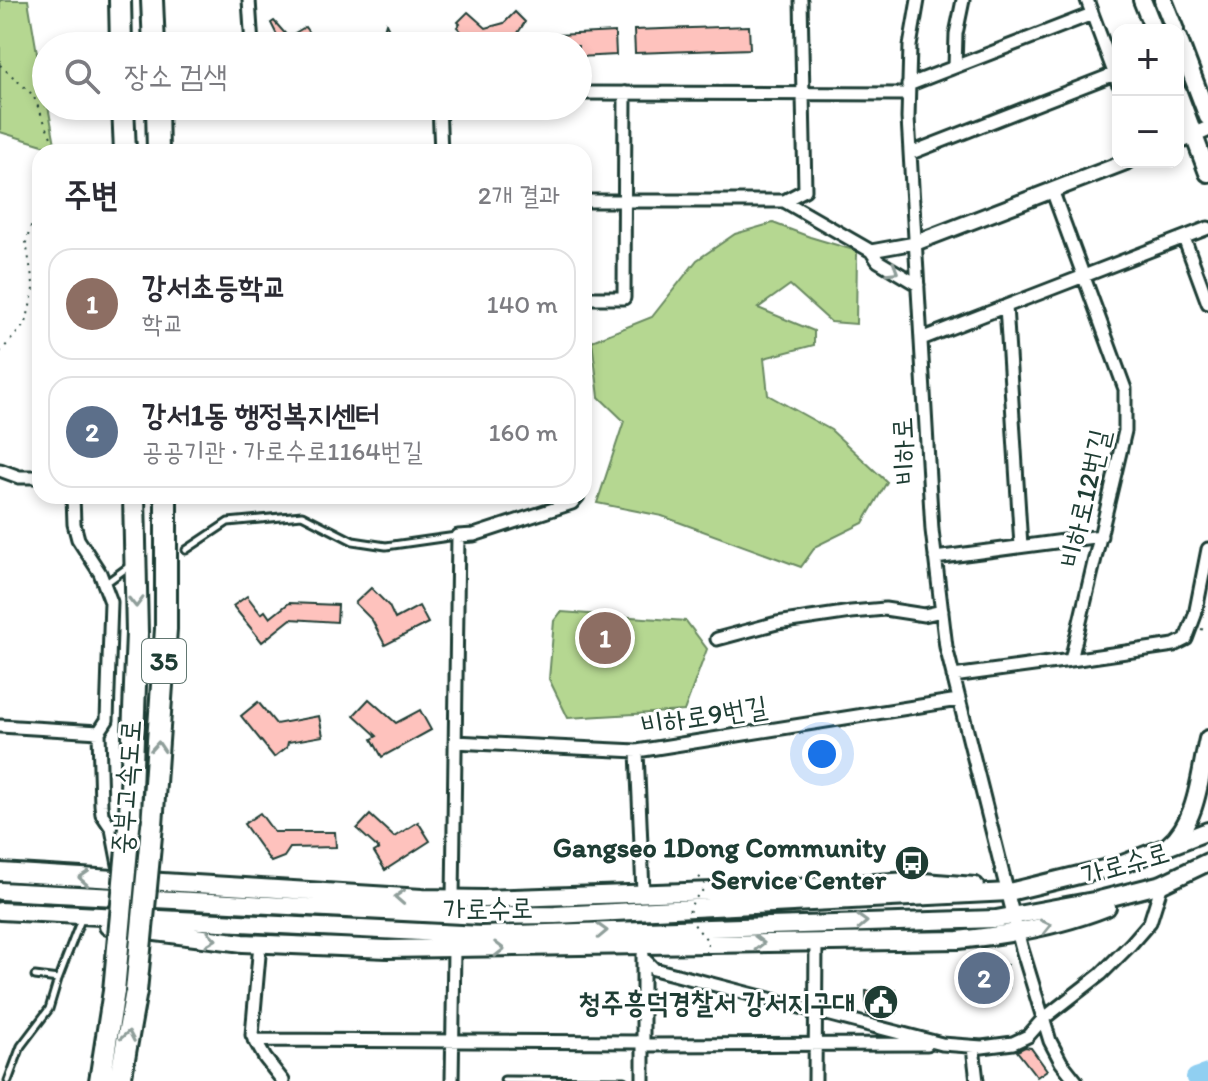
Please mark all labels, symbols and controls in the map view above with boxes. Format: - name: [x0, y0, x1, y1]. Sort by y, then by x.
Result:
- map controls: [1112, 24, 1184, 168]
- button: +: [1112, 24, 1184, 96]
- search box: [32, 32, 592, 120]
- icon: search: [60, 54, 104, 98]
- text: 장소 검색: [124, 57, 227, 94]
- button: −: [1112, 96, 1184, 168]
- text: 주변: [64, 174, 119, 215]
- text: 2개 결과: [478, 179, 560, 211]
- one-way arrow: [884, 260, 899, 276]
- text: 강서초등학교: [142, 268, 287, 305]
- text: 1: [86, 288, 98, 320]
- text: 140 m: [487, 288, 558, 320]
- text: 학교: [142, 307, 184, 339]
- text: 강서1동 행정복지센터: [142, 396, 380, 433]
- text: 2: [85, 416, 99, 448]
- text: 160 m: [488, 416, 558, 448]
- street label: 비하로: [884, 416, 922, 486]
- street label: 비하로12번길: [1052, 426, 1116, 570]
- text: 공공기관 · 가로수로1164번길: [142, 435, 423, 467]
- one-way arrow: [127, 596, 145, 609]
- pin: 1: [579, 608, 631, 668]
- road number: 35: [142, 639, 186, 683]
- street label: 비하로9번길: [638, 688, 770, 742]
- street label: 중부고속도로: [104, 718, 148, 856]
- your location: [802, 734, 842, 774]
- one-way arrow: [149, 740, 166, 753]
- place label: Gangseo 1Dong Community Service Center: [553, 830, 887, 896]
- street label: 가로수로: [1077, 834, 1173, 892]
- bus stop icon: Gangseo 1Dong Community Service Center: [893, 844, 931, 882]
- one-way arrow: [77, 870, 90, 887]
- one-way arrow: [393, 888, 406, 905]
- street label: 가로수로: [443, 890, 533, 926]
- one-way arrow: [856, 913, 869, 930]
- one-way arrow: [1038, 918, 1052, 935]
- one-way arrow: [596, 923, 609, 940]
- one-way arrow: [205, 930, 218, 947]
- one-way arrow: [753, 935, 766, 952]
- one-way arrow: [493, 940, 506, 958]
- pin: 2: [958, 948, 1010, 1008]
- public building icon: 청주흥덕경찰서 강서지구대: [862, 983, 900, 1021]
- place label: 청주흥덕경찰서 강서지구대: [578, 985, 855, 1019]
- one-way arrow: [119, 1029, 136, 1043]

